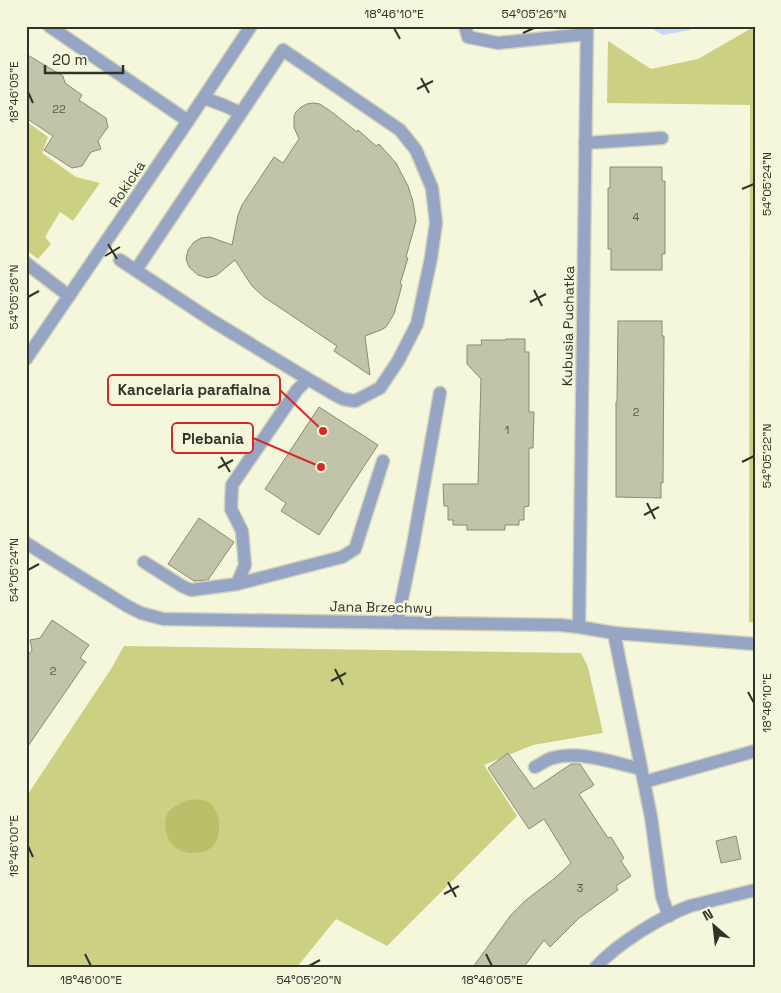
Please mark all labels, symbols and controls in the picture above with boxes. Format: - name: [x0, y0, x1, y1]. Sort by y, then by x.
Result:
- text: 18°46'10"E: [364, 6, 424, 22]
- text: 54°05'26"N: [502, 6, 566, 22]
- scale bar: [45, 42, 122, 74]
- text: 20 m: [52, 50, 87, 69]
- text: 18°46'05"E: [6, 61, 22, 123]
- house number: 22: [52, 102, 66, 116]
- text: 54°05'24"N: [759, 152, 775, 216]
- street label: Rokicka: [105, 157, 149, 211]
- house number: 4: [633, 210, 640, 224]
- text: 54°05'26"N: [6, 265, 22, 329]
- street label: Kubusia Puchatka: [558, 266, 578, 386]
- callout: Kancelaria parafialna: [108, 375, 280, 405]
- text: Kancelaria parafialna: [118, 380, 271, 399]
- house number: 2: [633, 405, 640, 419]
- callout: Plebania: [172, 423, 253, 453]
- house number: 1: [505, 423, 509, 437]
- text: 54°05'22"N: [759, 424, 775, 488]
- text: Plebania: [182, 429, 244, 448]
- text: 54°05'24"N: [6, 538, 22, 602]
- street label: Jana Brzechwy: [329, 597, 433, 617]
- house number: 2: [50, 664, 57, 678]
- text: 18°46'10"E: [759, 673, 775, 733]
- text: 18°46'00"E: [6, 815, 22, 877]
- house number: 3: [577, 881, 584, 895]
- north arrow: [688, 900, 738, 950]
- text: N: [700, 904, 716, 925]
- text: 18°46'00"E: [60, 972, 122, 988]
- text: 54°05'20"N: [276, 972, 342, 988]
- text: 18°46'05"E: [461, 972, 523, 988]

